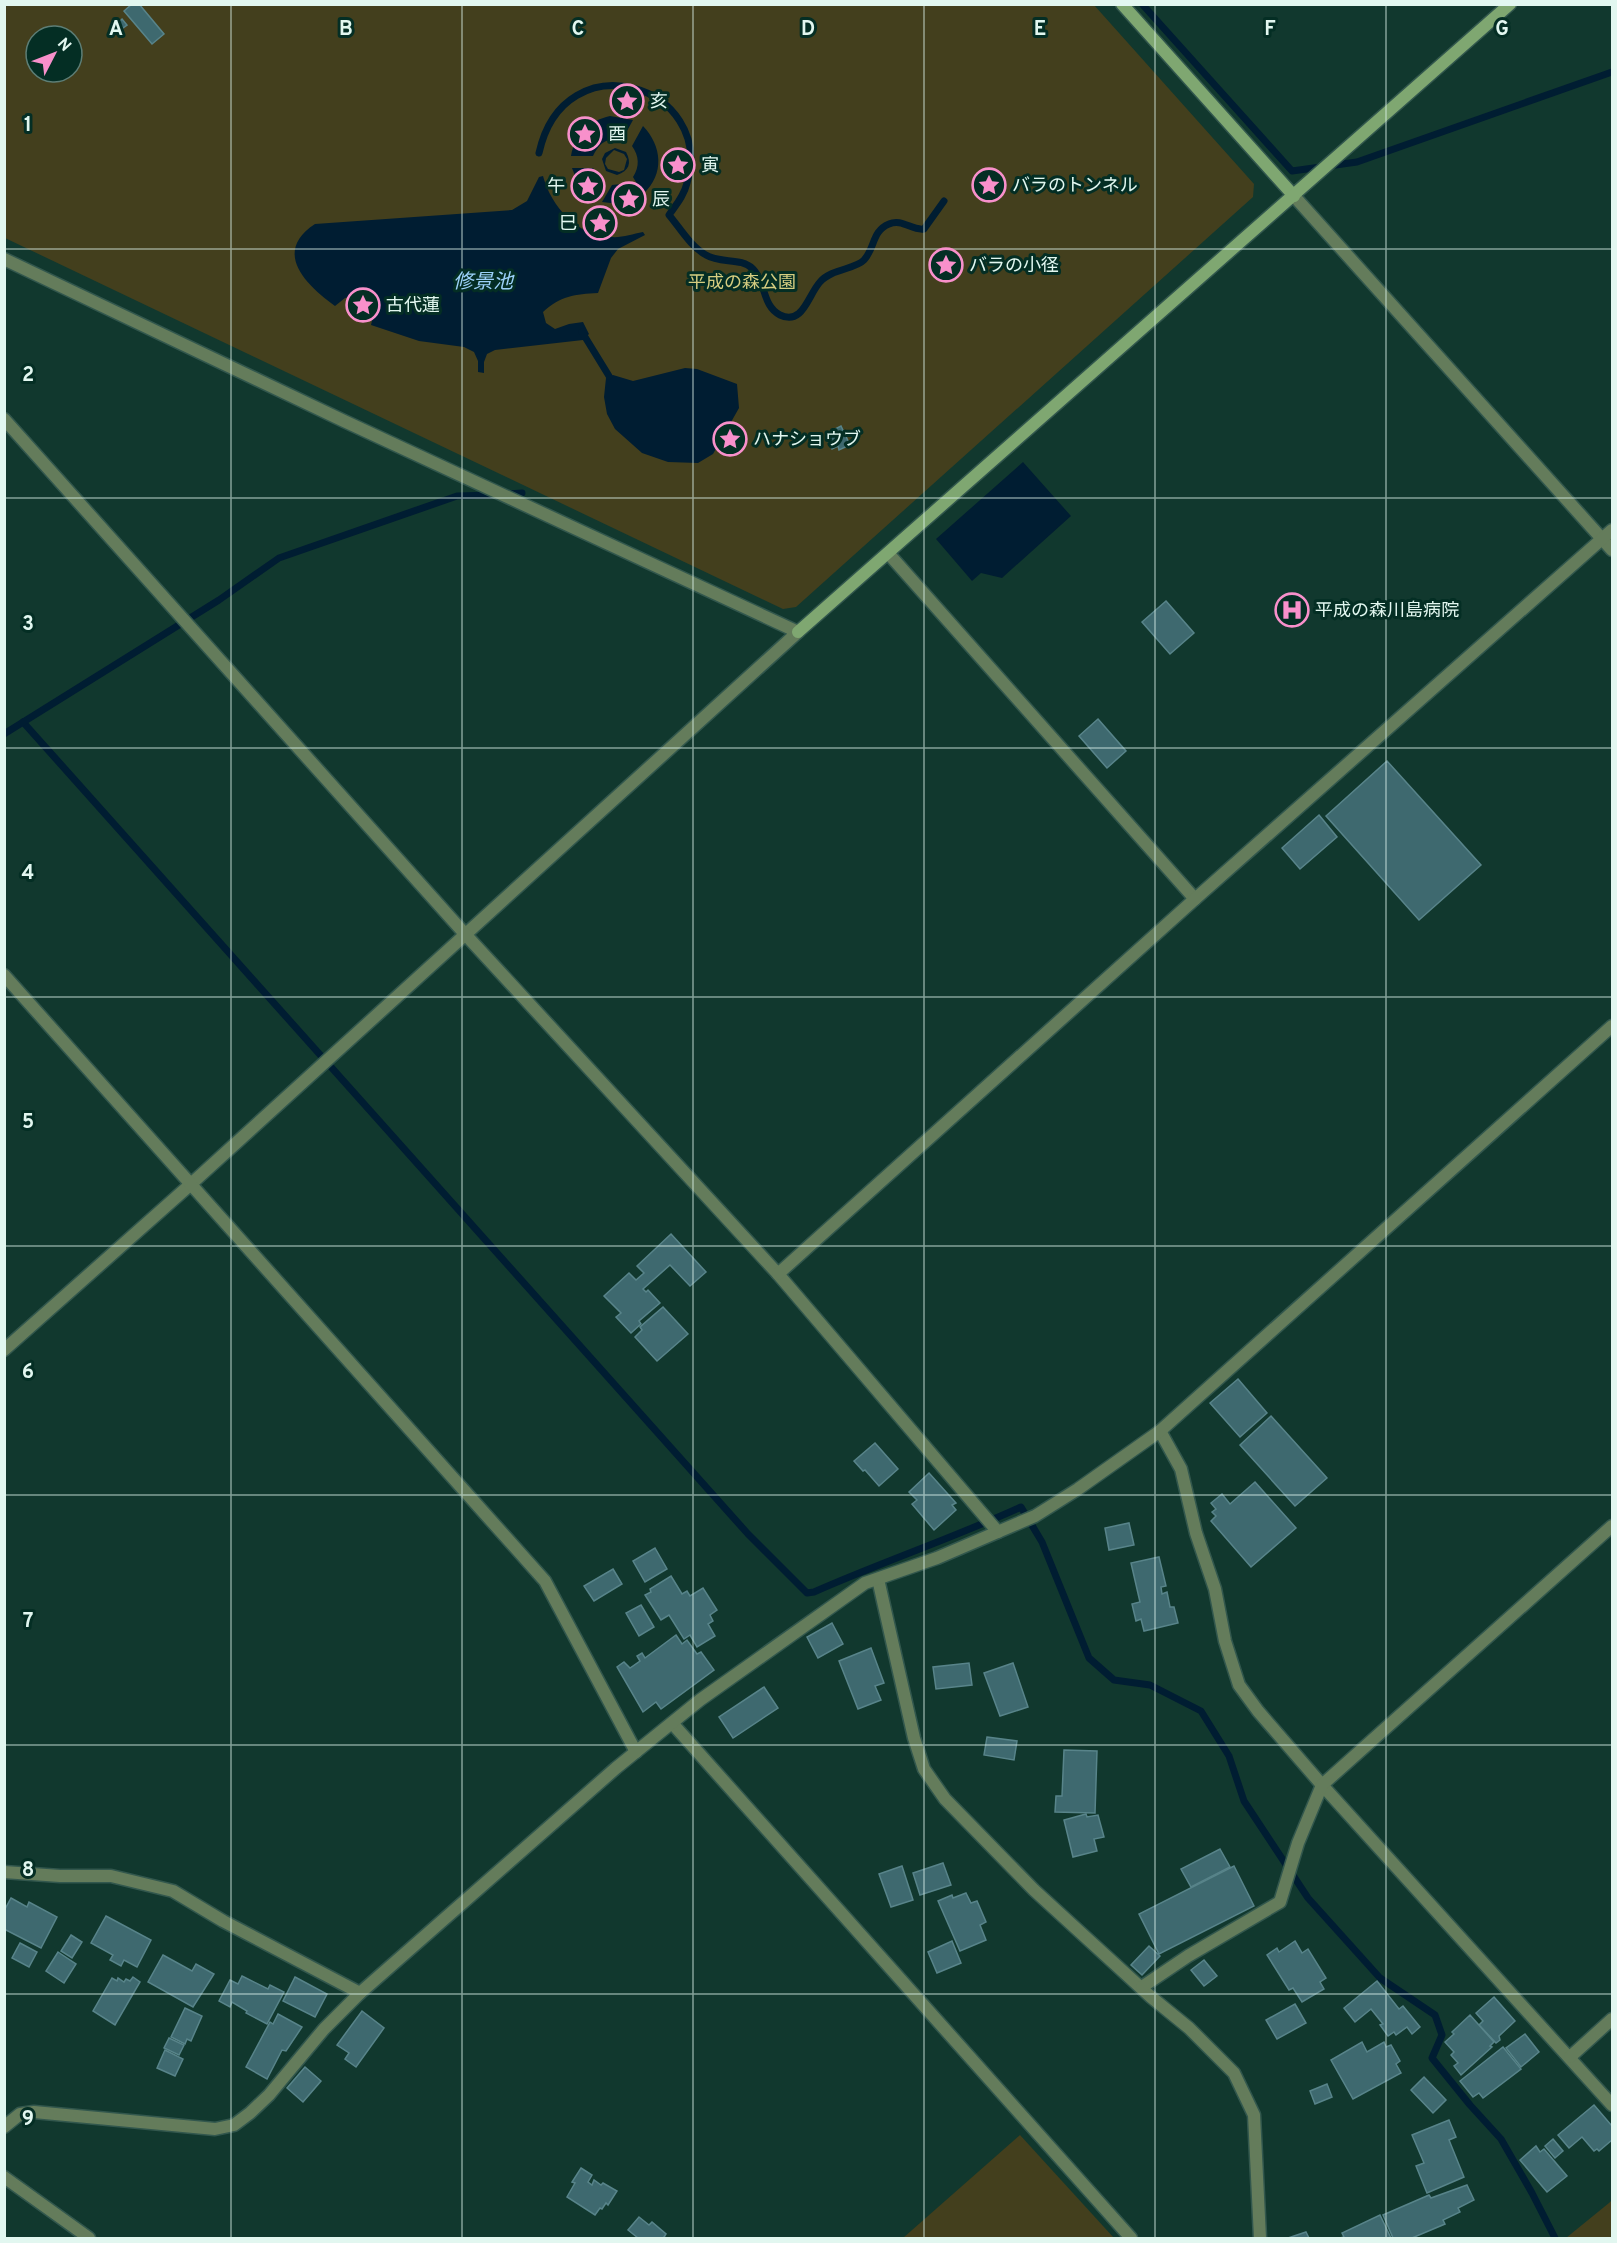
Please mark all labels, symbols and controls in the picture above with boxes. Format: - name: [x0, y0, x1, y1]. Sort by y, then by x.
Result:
- text: A: [109, 17, 123, 43]
- text: B: [339, 17, 353, 43]
- text: C: [572, 17, 584, 43]
- text: D: [801, 17, 815, 43]
- text: E: [1034, 17, 1046, 43]
- text: F: [1264, 17, 1276, 43]
- text: G: [1495, 17, 1509, 43]
- north arrow: [24, 24, 84, 84]
- text: N: [52, 34, 75, 56]
- place icon: 亥: [609, 83, 645, 119]
- place label: 亥: [650, 91, 668, 114]
- text: 1: [24, 113, 32, 139]
- place icon: 酉: [567, 116, 603, 152]
- place label: 酉: [608, 124, 626, 147]
- place icon: 寅: [660, 147, 696, 183]
- place label: 寅: [701, 155, 719, 178]
- place icon: バラのトンネル: [971, 167, 1007, 203]
- place icon: 午: [570, 168, 606, 204]
- place label: バラのトンネル: [1012, 175, 1138, 198]
- place label: 午: [547, 176, 565, 199]
- place icon: 辰: [611, 181, 647, 217]
- place label: 辰: [652, 189, 670, 212]
- place icon: 巳: [582, 205, 618, 241]
- place label: 巳: [559, 213, 577, 236]
- place icon: バラの小径: [928, 247, 964, 283]
- place label: バラの小径: [969, 255, 1059, 278]
- water label: 修景池: [453, 270, 515, 296]
- park label: 平成の森公園: [688, 272, 796, 295]
- place icon: 古代蓮: [345, 287, 381, 323]
- place label: 古代蓮: [386, 295, 440, 318]
- text: 2: [22, 363, 34, 389]
- place icon: ハナショウブ: [712, 421, 748, 457]
- place label: ハナショウブ: [753, 429, 861, 452]
- hospital icon: 平成の森川島病院: [1274, 592, 1310, 628]
- place label: 平成の森川島病院: [1315, 600, 1459, 623]
- text: 3: [22, 612, 34, 638]
- text: 4: [22, 861, 34, 887]
- text: 5: [22, 1110, 34, 1136]
- text: 6: [22, 1360, 34, 1386]
- text: 7: [23, 1609, 33, 1635]
- text: 8: [22, 1858, 34, 1884]
- text: 9: [22, 2107, 34, 2133]

